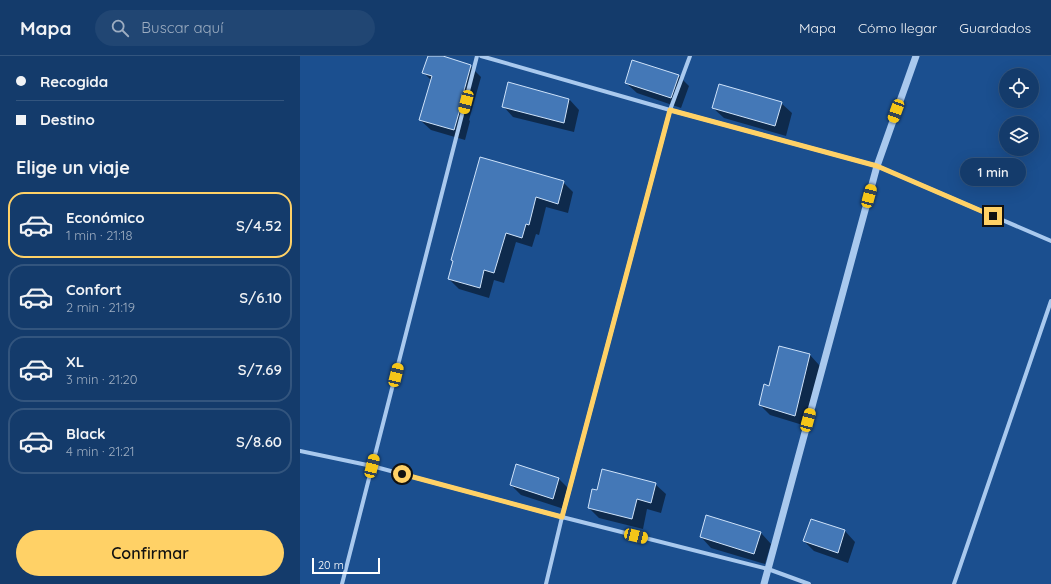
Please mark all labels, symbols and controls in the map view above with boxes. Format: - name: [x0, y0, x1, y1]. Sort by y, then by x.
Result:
- search box: [95, 10, 375, 46]
- text: Mapa: [20, 16, 71, 40]
- icon: search: [109, 17, 131, 39]
- text: Buscar aquí: [141, 18, 223, 37]
- text: Mapa: [799, 19, 836, 37]
- text: Cómo llegar: [858, 19, 937, 37]
- text: Guardados: [959, 19, 1031, 37]
- map controls: [999, 68, 1039, 156]
- button: locate: [999, 68, 1039, 108]
- text: Recogida: [40, 72, 108, 91]
- car: [457, 89, 475, 115]
- car: [886, 98, 906, 124]
- text: Destino: [40, 110, 95, 129]
- button: layers: [999, 116, 1039, 156]
- text: Elige un viaje: [16, 156, 130, 179]
- callout: 1 min: [960, 158, 1026, 186]
- text: 1 min: [977, 164, 1009, 180]
- car: [860, 183, 878, 209]
- icon: car: [18, 207, 54, 243]
- route end: [984, 207, 1002, 225]
- text: Económico: [66, 208, 145, 227]
- text: S/4.52: [236, 216, 282, 235]
- text: 1 min · 21:18: [66, 227, 132, 243]
- icon: car: [18, 279, 54, 315]
- text: Confort: [66, 280, 122, 299]
- text: S/6.10: [239, 288, 282, 307]
- text: 2 min · 21:19: [66, 299, 135, 315]
- icon: car: [18, 351, 54, 387]
- text: XL: [66, 352, 84, 371]
- text: S/7.69: [238, 360, 282, 379]
- car: [387, 362, 405, 388]
- text: 3 min · 21:20: [66, 371, 138, 387]
- car: [799, 407, 817, 433]
- icon: car: [18, 423, 54, 459]
- text: Black: [66, 424, 106, 443]
- text: S/8.60: [236, 432, 282, 451]
- text: 4 min · 21:21: [66, 443, 135, 459]
- car: [363, 453, 381, 479]
- route start: [393, 465, 411, 483]
- car: [623, 527, 649, 545]
- button: Confirmar: [16, 530, 284, 576]
- scale bar: [312, 556, 380, 575]
- text: 20 m: [318, 558, 344, 572]

